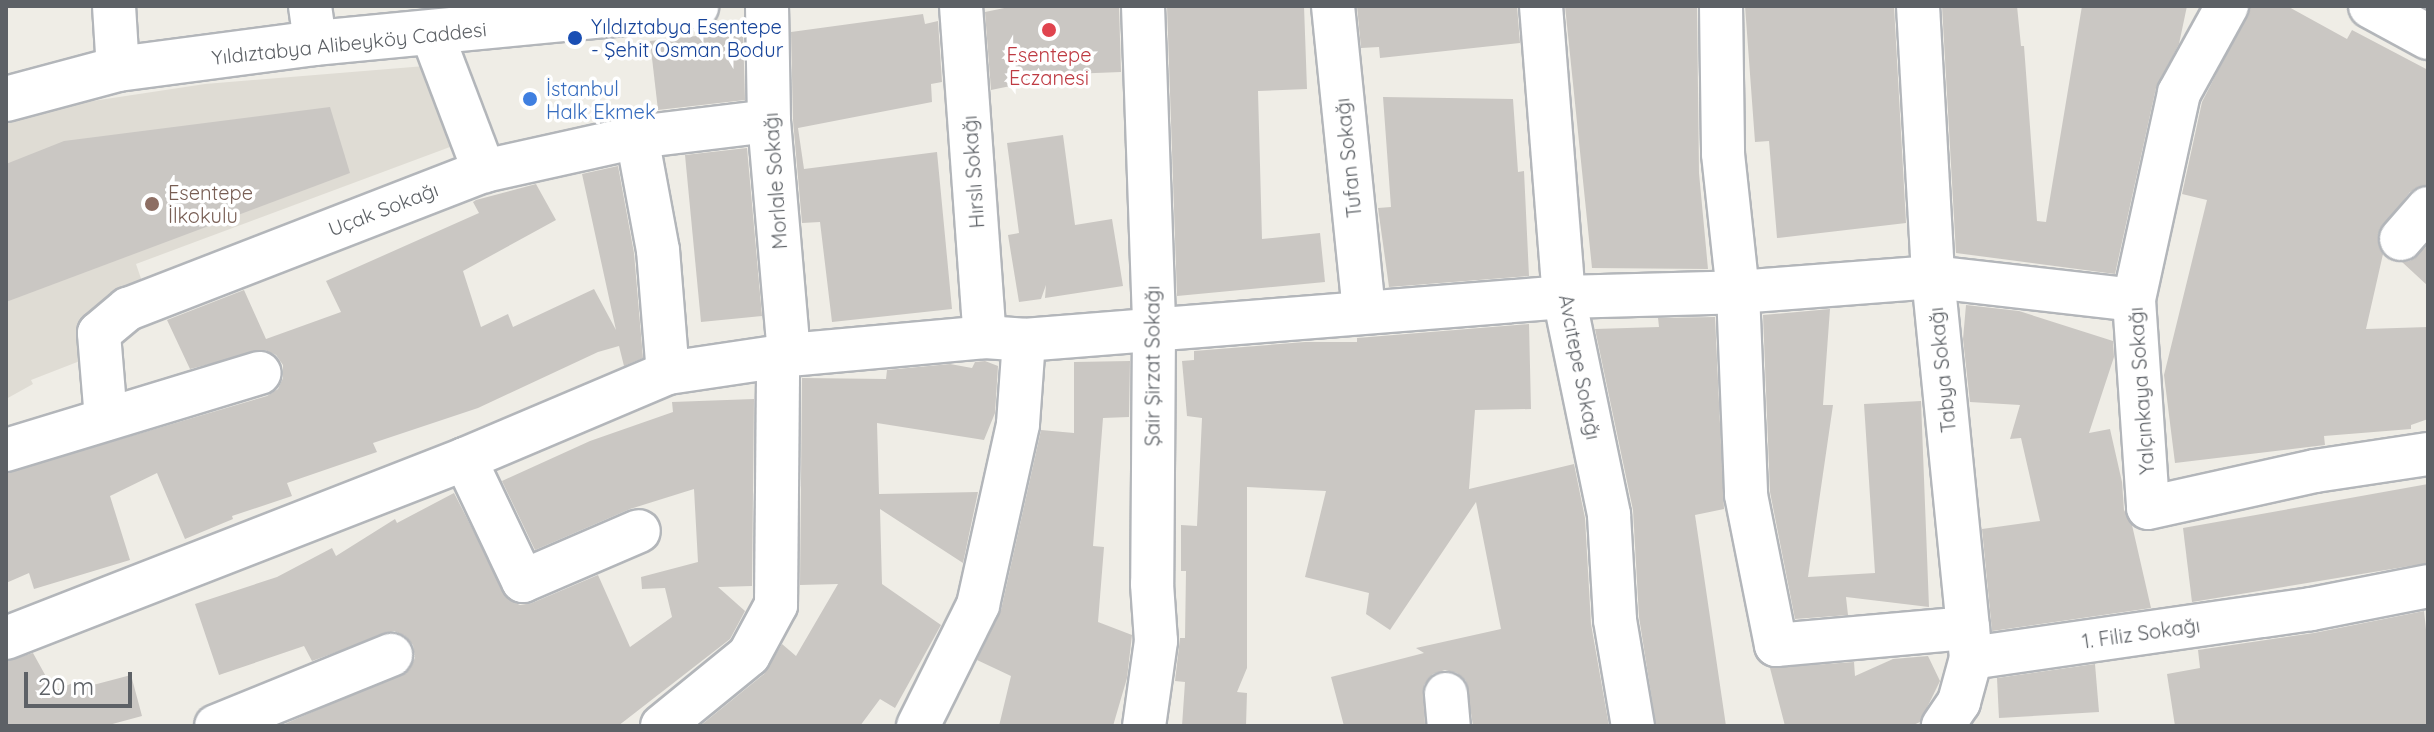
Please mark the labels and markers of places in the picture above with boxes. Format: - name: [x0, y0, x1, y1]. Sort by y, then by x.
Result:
- place label: Yıldıztabya Esentepe - Şehit Osman Bodur: [591, 14, 783, 61]
- marker: Esentepe Eczanesi: [1040, 21, 1058, 39]
- marker: Yıldıztabya Esentepe - Şehit Osman Bodur: [566, 29, 584, 47]
- place label: Esentepe Eczanesi: [1007, 42, 1091, 89]
- place label: İstanbul Halk Ekmek: [546, 76, 656, 123]
- marker: İstanbul Halk Ekmek: [521, 90, 539, 108]
- place label: Esentepe İlkokulu: [168, 180, 253, 227]
- marker: Esentepe İlkokulu: [143, 195, 161, 213]

